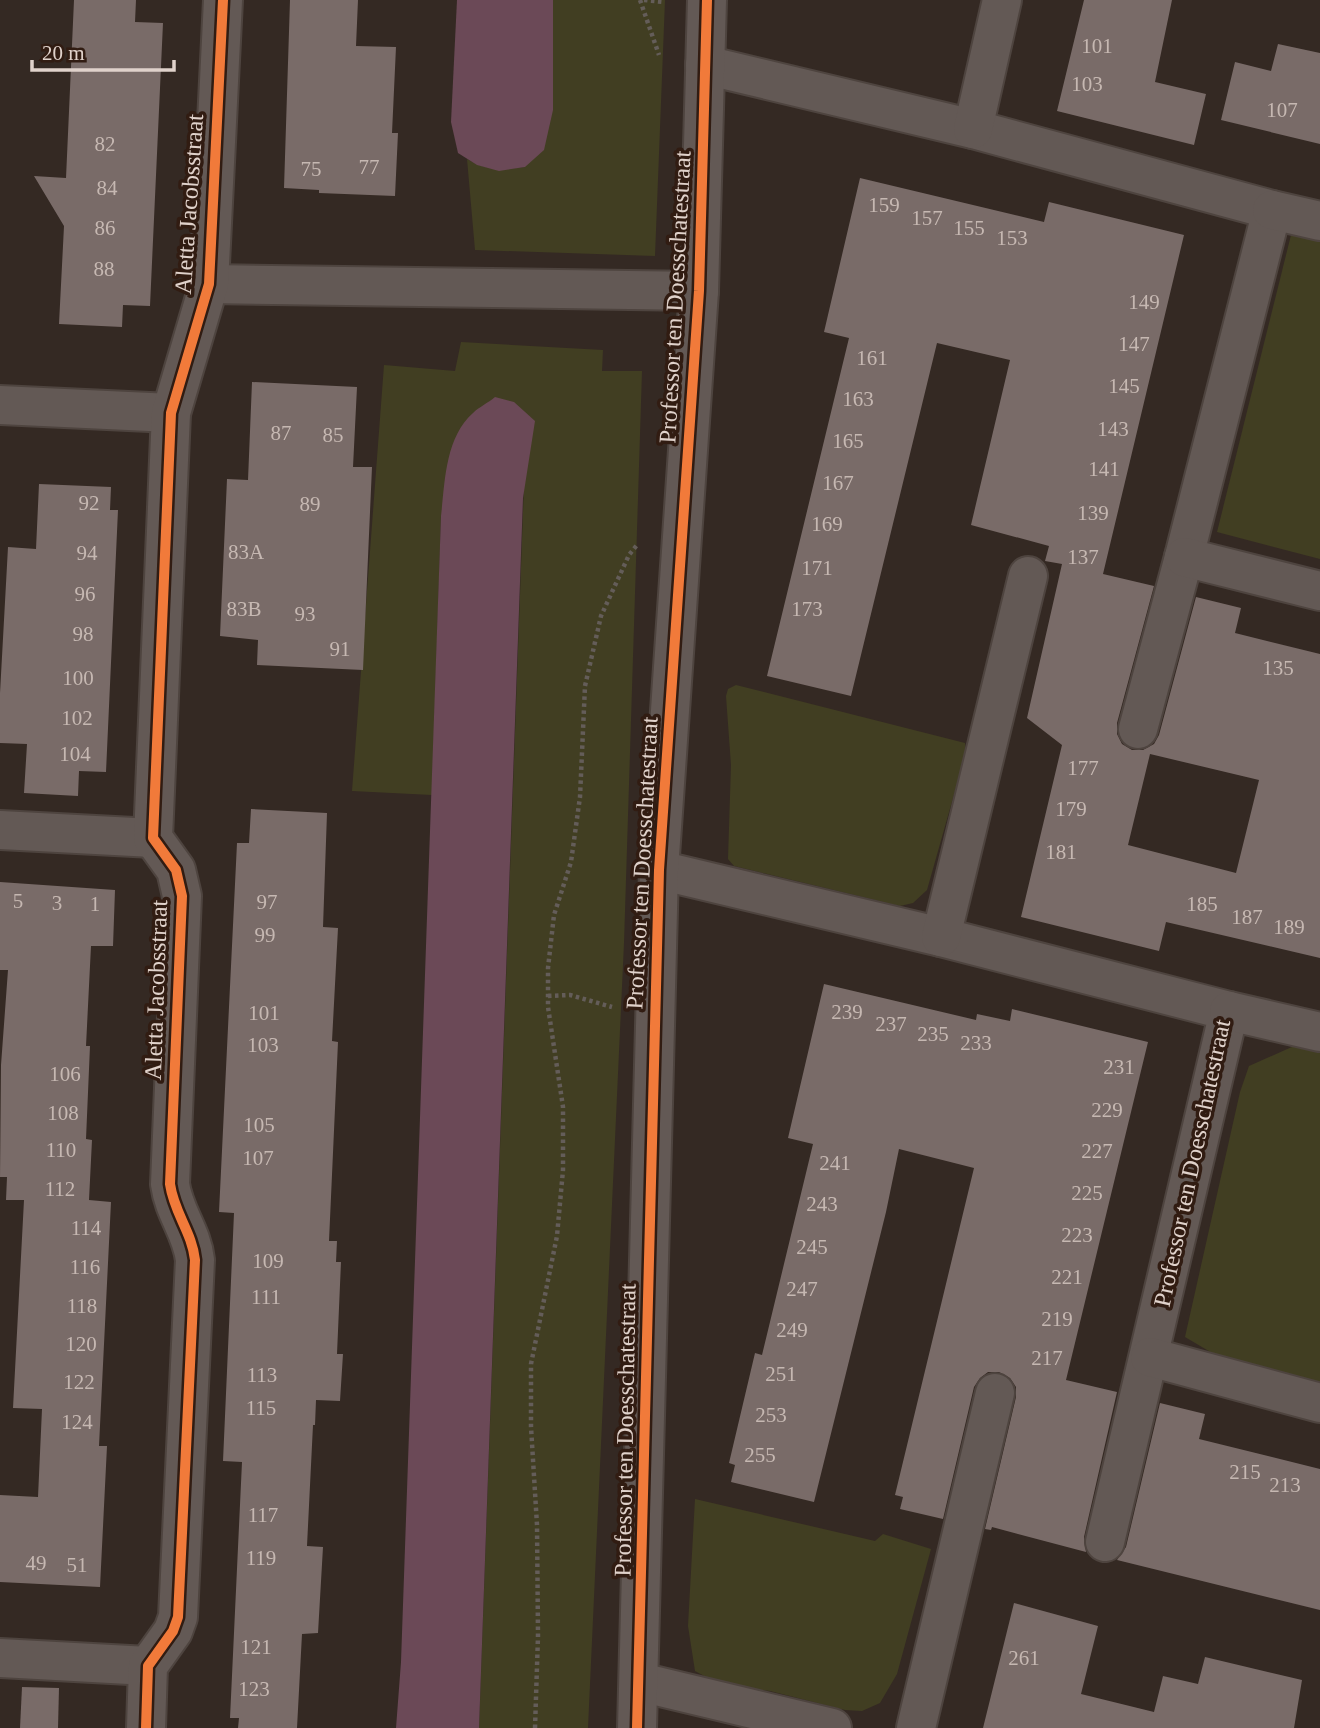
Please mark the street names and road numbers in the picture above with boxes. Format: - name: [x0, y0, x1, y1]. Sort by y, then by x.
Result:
- street label: Aletta Jacobsstraat: [170, 113, 208, 295]
- street label: Professor ten Doesschatestraat: [654, 150, 696, 444]
- street label: Professor ten Doesschatestraat: [621, 716, 663, 1010]
- street label: Aletta Jacobsstraat: [140, 899, 172, 1081]
- street label: Professor ten Doesschatestraat: [1149, 1017, 1235, 1309]
- street label: Professor ten Doesschatestraat: [609, 1283, 641, 1577]

